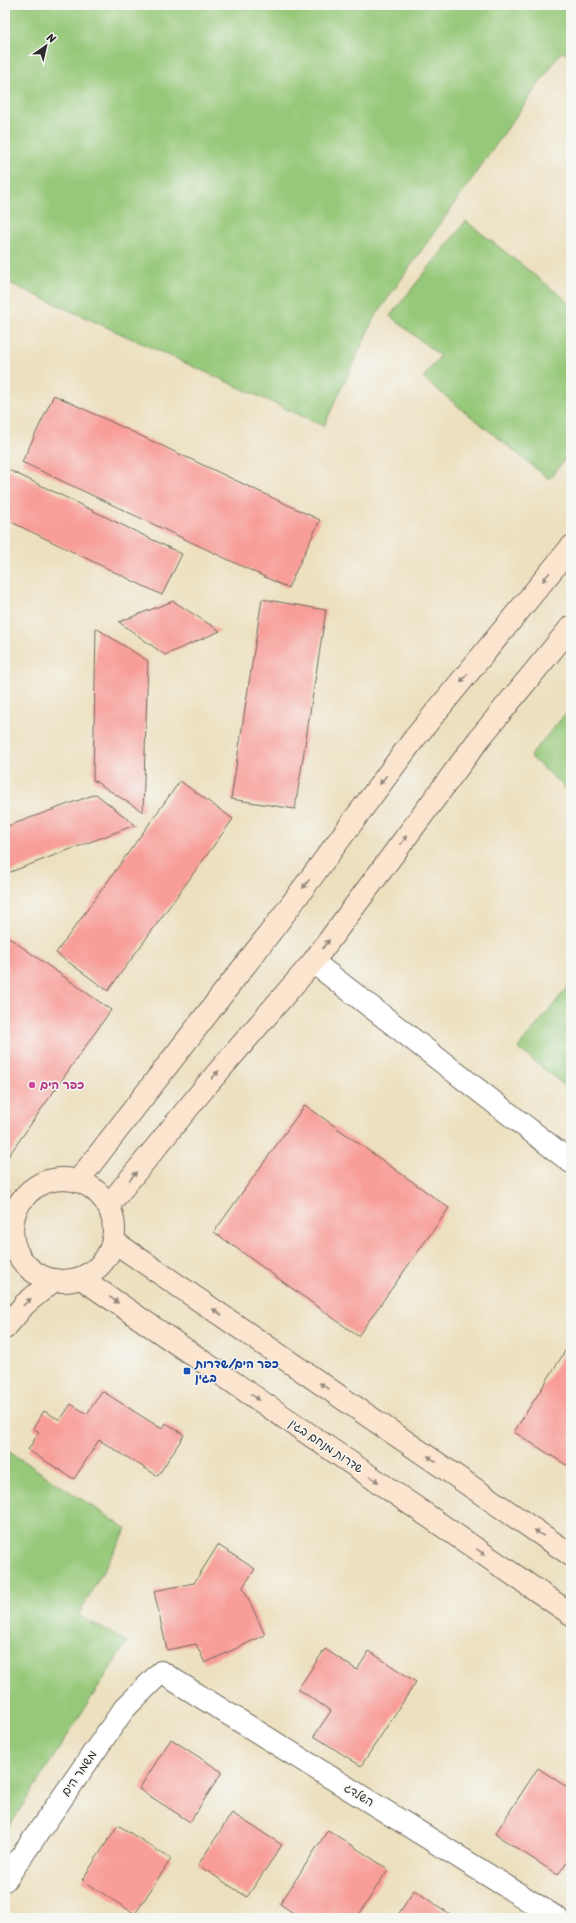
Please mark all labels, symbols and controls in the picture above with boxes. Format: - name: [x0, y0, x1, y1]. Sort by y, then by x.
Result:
- north arrow: [26, 26, 66, 66]
- text: N: [42, 28, 60, 48]
- one-way arrow: [542, 572, 551, 583]
- one-way arrow: [459, 672, 468, 683]
- one-way arrow: [379, 774, 387, 785]
- one-way arrow: [400, 835, 408, 845]
- one-way arrow: [302, 879, 310, 889]
- one-way arrow: [322, 939, 331, 950]
- one-way arrow: [210, 1070, 219, 1080]
- place label: כפר הים: [40, 1074, 84, 1096]
- marker: כפר הים: [27, 1080, 37, 1090]
- one-way arrow: [128, 1170, 137, 1181]
- one-way arrow: [108, 1296, 119, 1304]
- one-way arrow: [22, 1298, 33, 1307]
- one-way arrow: [212, 1308, 222, 1316]
- place label: כפר הים/שדרות בגין: [194, 1353, 279, 1389]
- marker: כפר הים/שדרות בגין: [182, 1366, 192, 1376]
- one-way arrow: [319, 1382, 330, 1390]
- one-way arrow: [250, 1393, 261, 1401]
- street label: שדרות מנחם בגין: [284, 1413, 368, 1480]
- one-way arrow: [426, 1455, 437, 1463]
- one-way arrow: [369, 1475, 379, 1483]
- one-way arrow: [534, 1529, 544, 1537]
- one-way arrow: [475, 1549, 487, 1556]
- street label: משמר הים: [55, 1745, 103, 1801]
- street label: השלדג: [339, 1777, 379, 1813]

